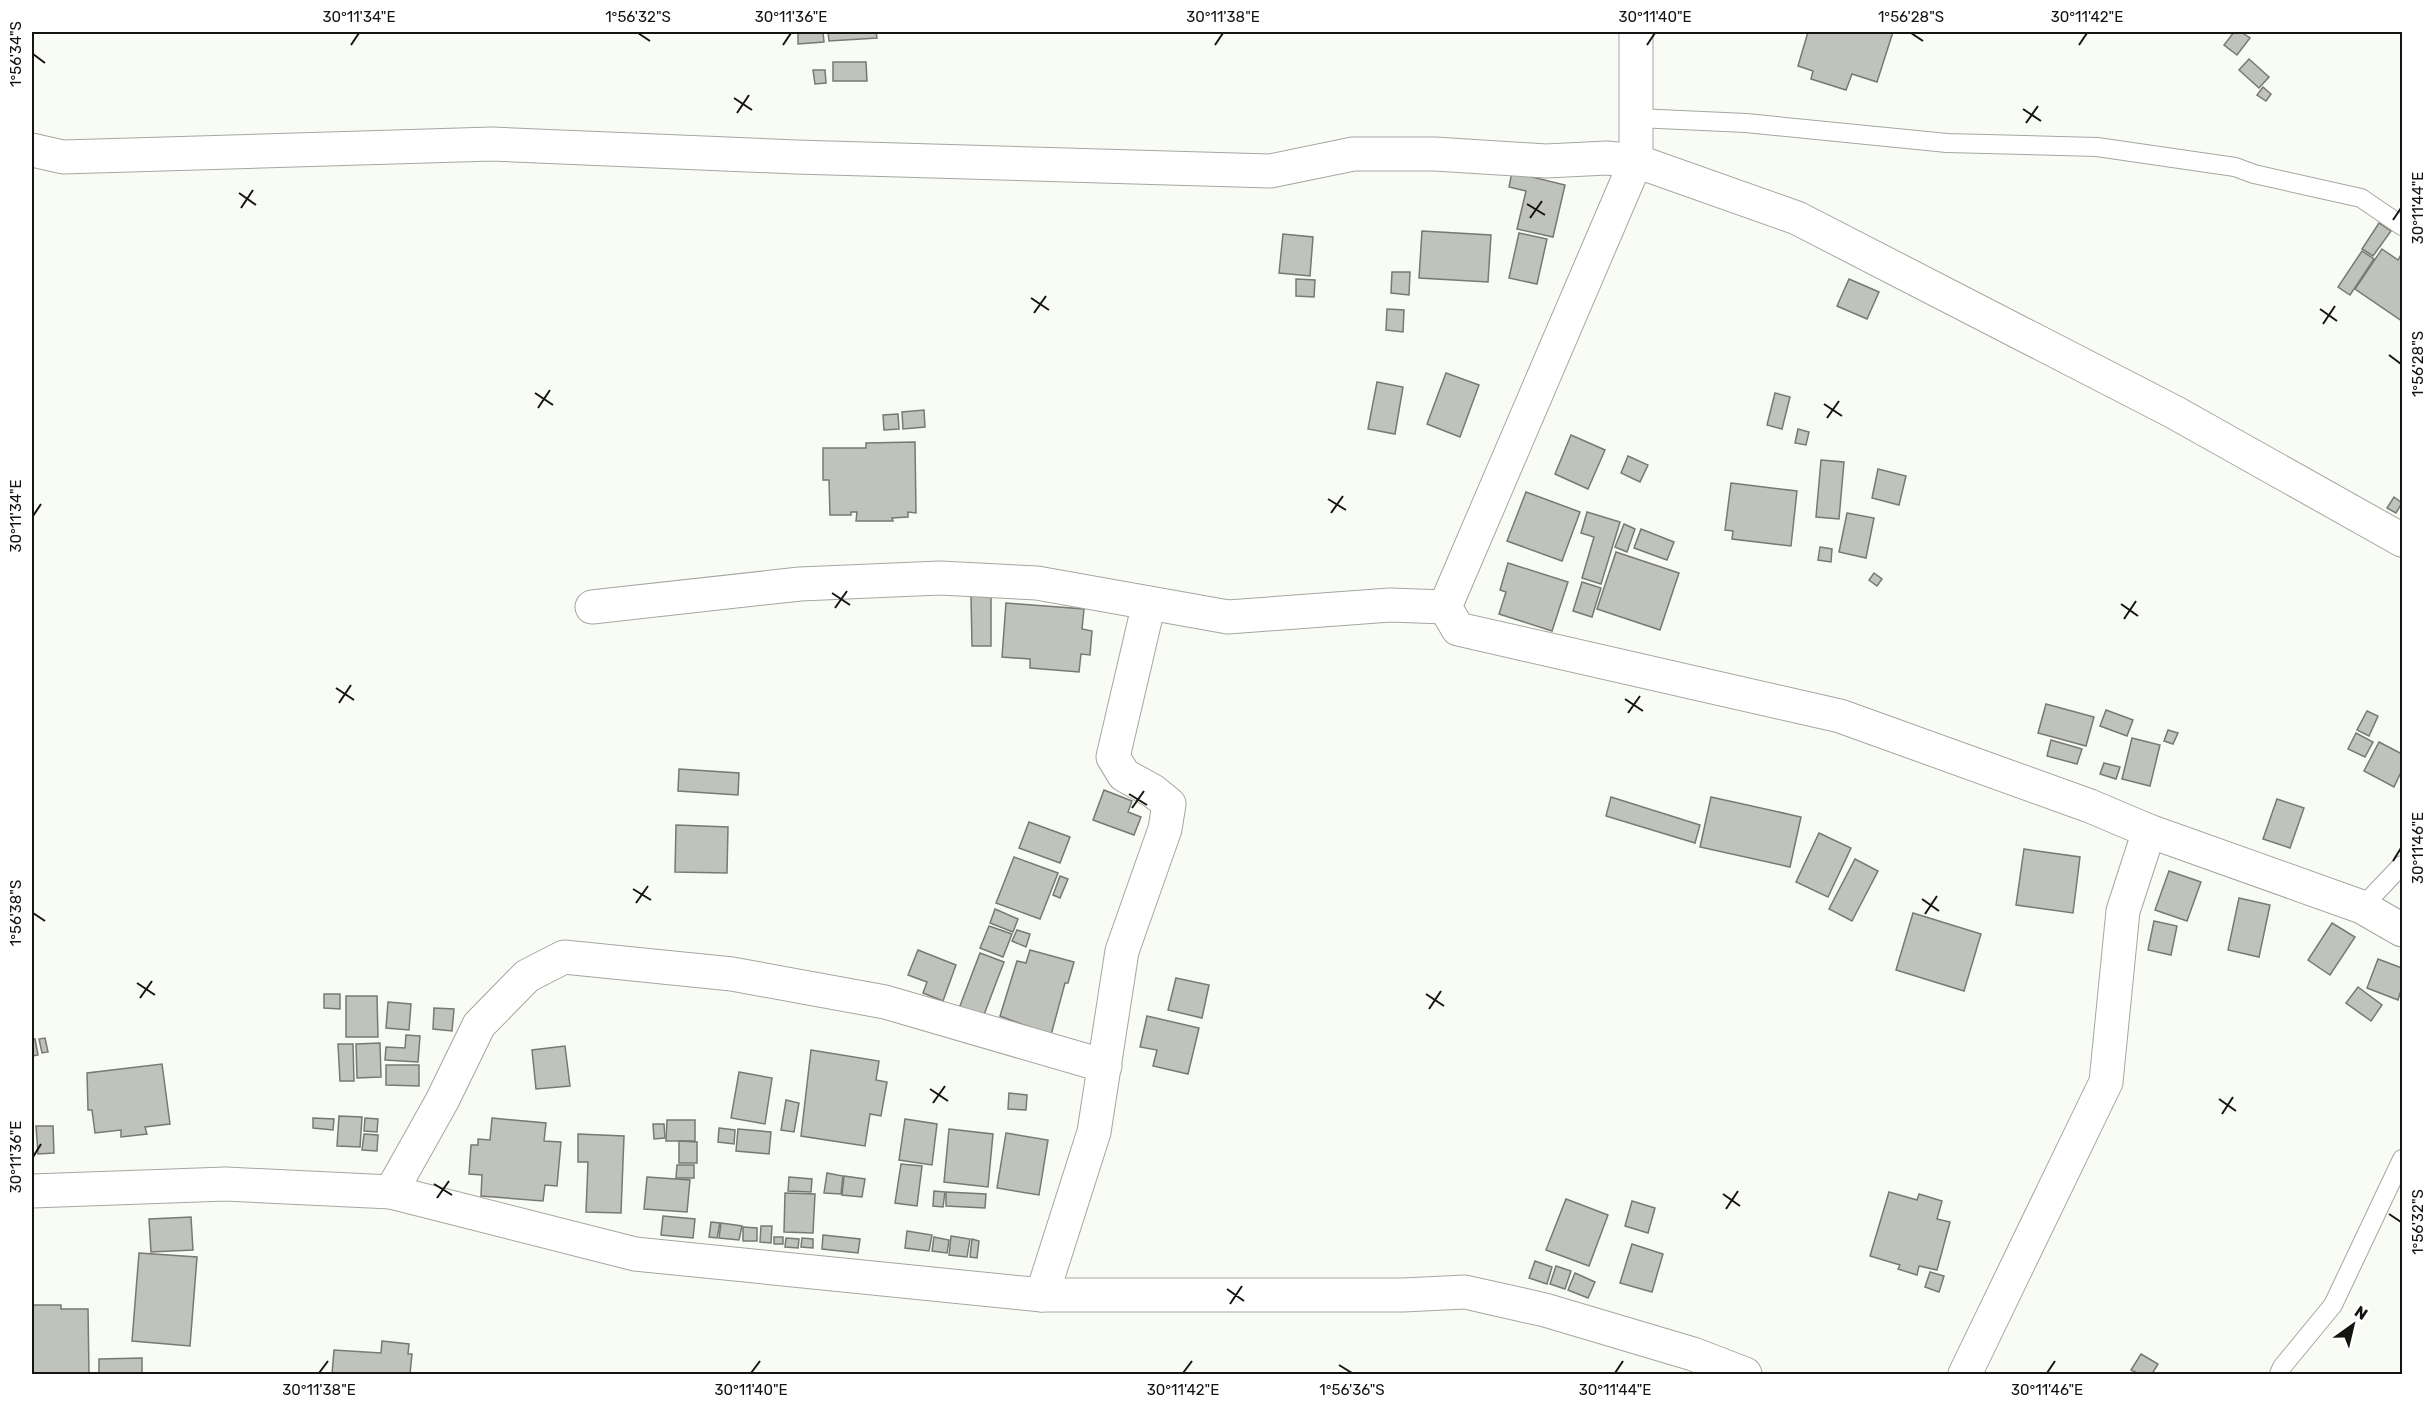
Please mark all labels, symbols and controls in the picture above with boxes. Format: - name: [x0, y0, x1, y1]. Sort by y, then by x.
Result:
- text: 30°11'34"E: [322, 8, 396, 26]
- text: 1°56'32"S: [605, 8, 671, 26]
- text: 30°11'36"E: [755, 8, 827, 26]
- text: 30°11'38"E: [1186, 8, 1260, 26]
- text: 30°11'40"E: [1618, 8, 1692, 26]
- text: 1°56'28"S: [1878, 8, 1944, 26]
- text: 30°11'42"E: [2051, 8, 2123, 26]
- text: 1°56'34"S: [7, 21, 25, 87]
- text: 30°11'44"E: [2409, 172, 2427, 244]
- text: 1°56'28"S: [2409, 331, 2427, 397]
- text: 30°11'34"E: [7, 479, 25, 553]
- text: 30°11'46"E: [2409, 812, 2427, 884]
- text: 1°56'38"S: [7, 880, 25, 946]
- text: 30°11'36"E: [7, 1121, 25, 1193]
- text: 1°56'32"S: [2409, 1189, 2427, 1255]
- north arrow: [2323, 1295, 2383, 1355]
- text: N: [2351, 1302, 2371, 1324]
- text: 30°11'38"E: [282, 1381, 356, 1399]
- text: 30°11'40"E: [714, 1381, 788, 1399]
- text: 30°11'42"E: [1147, 1381, 1219, 1399]
- text: 1°56'36"S: [1319, 1381, 1385, 1399]
- text: 30°11'44"E: [1579, 1381, 1651, 1399]
- text: 30°11'46"E: [2011, 1381, 2083, 1399]

